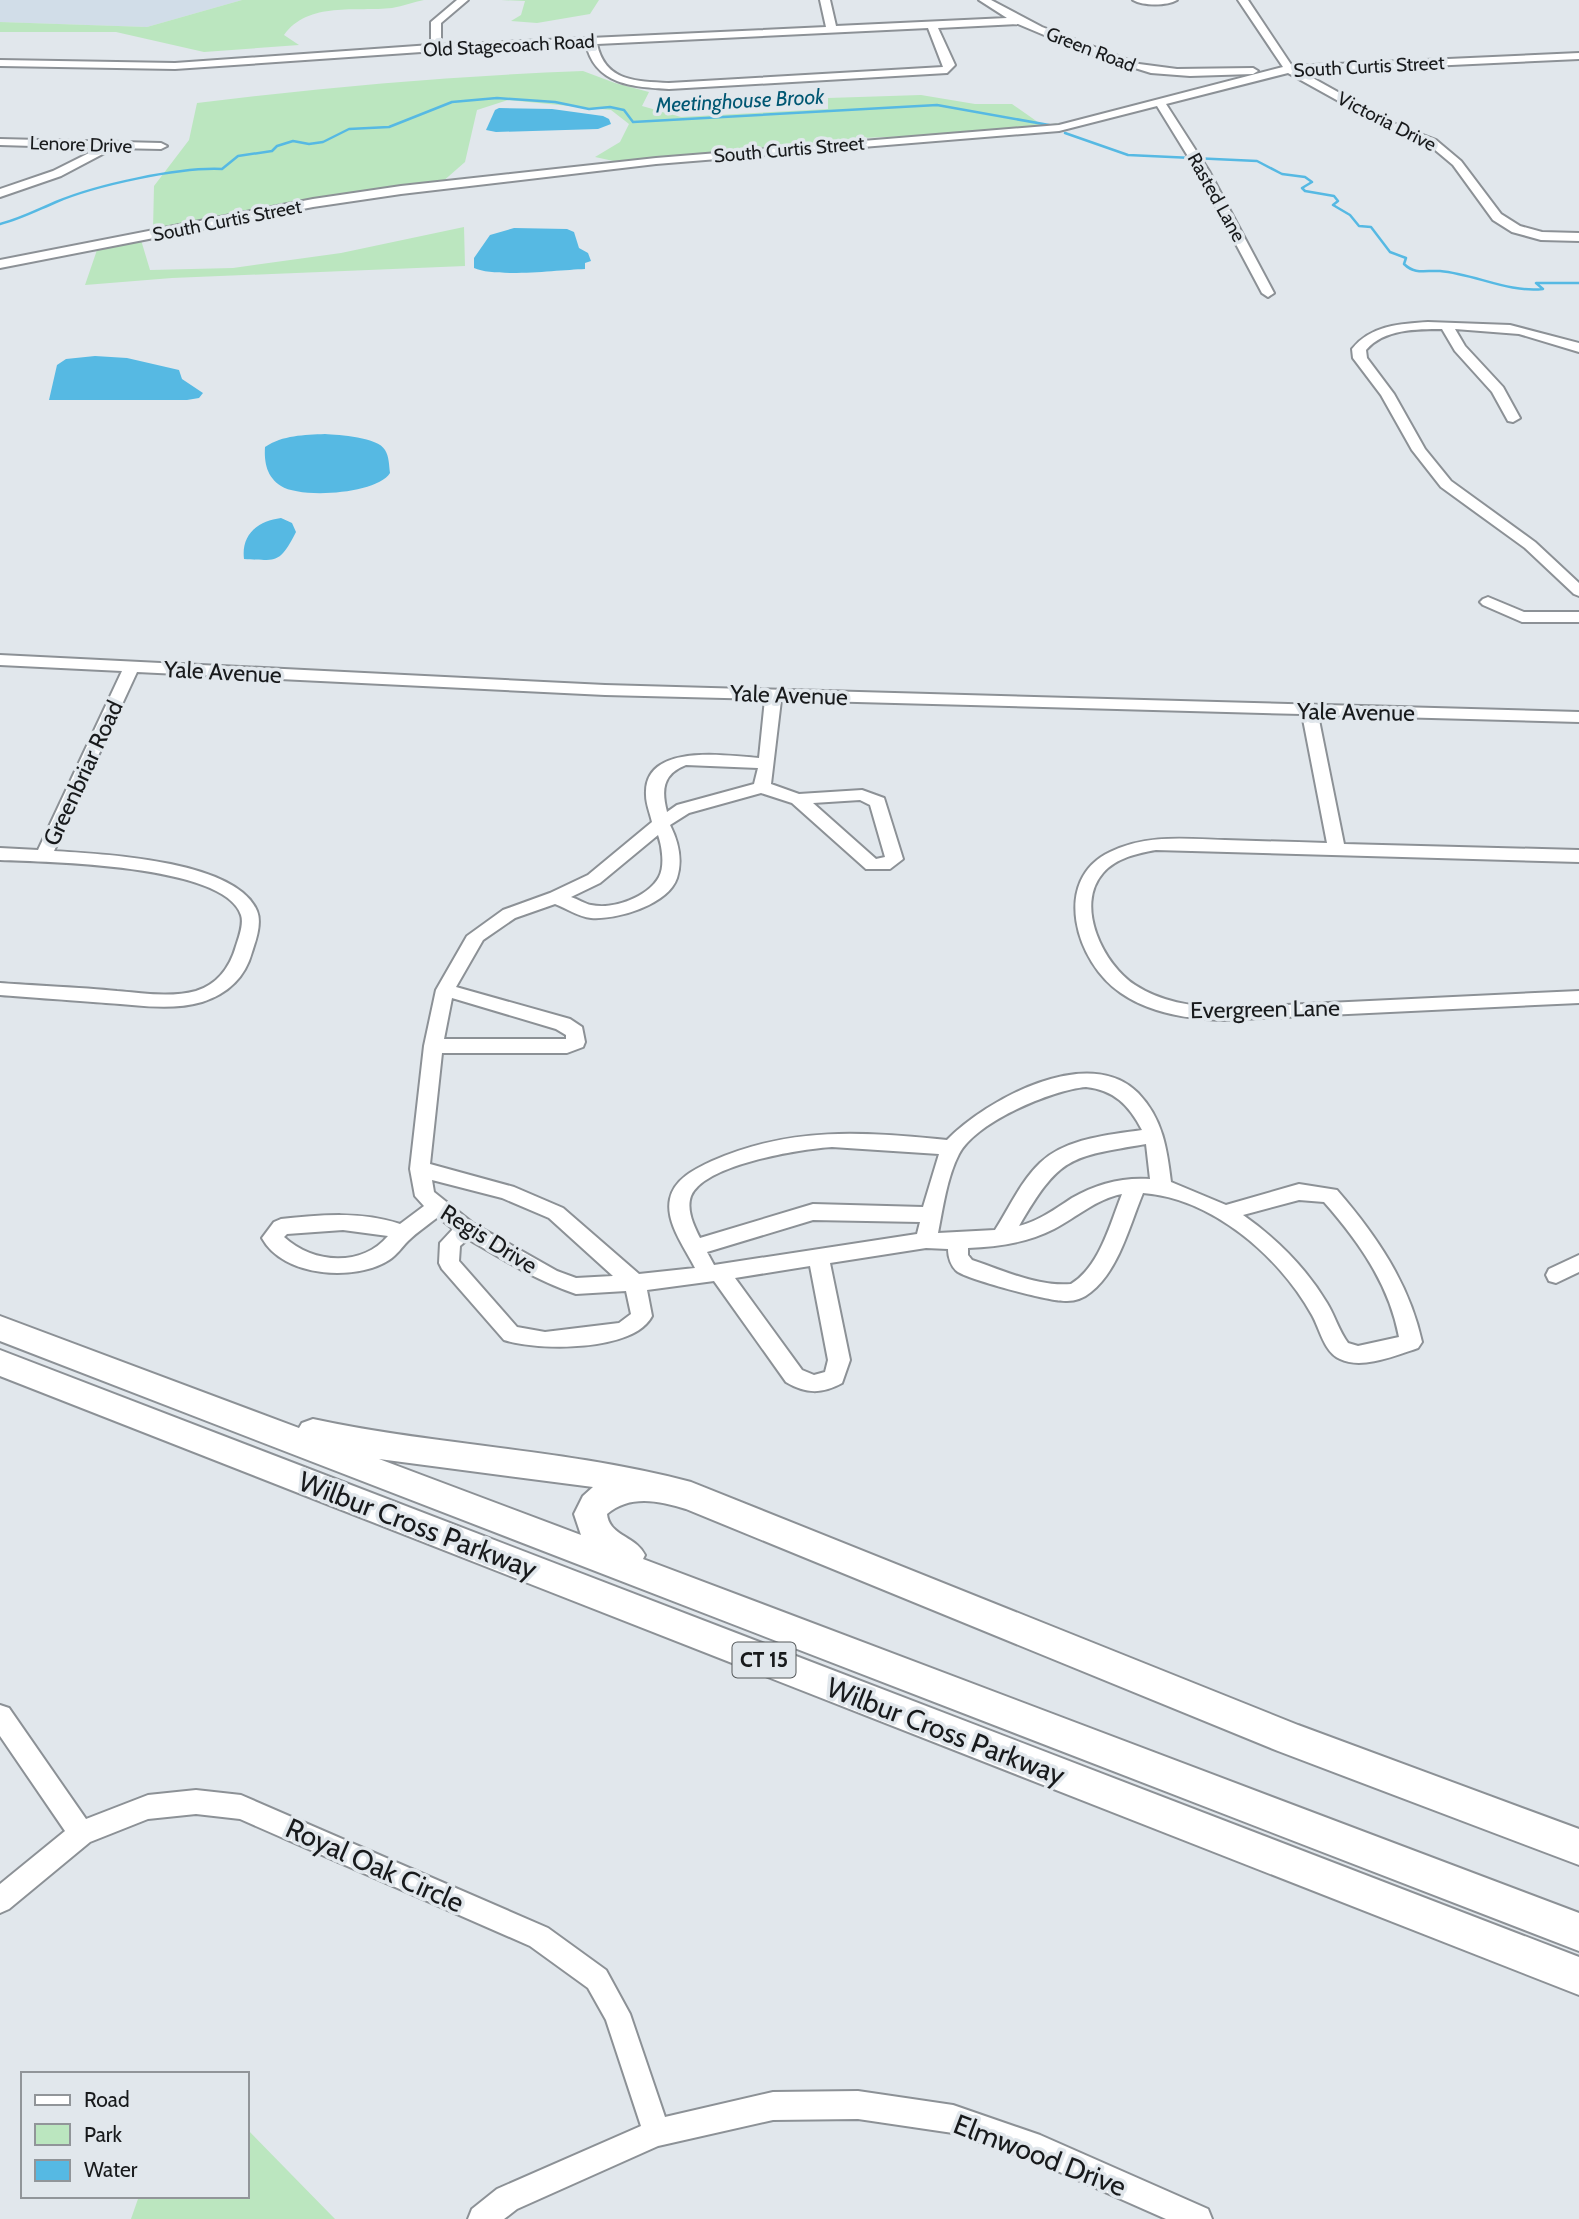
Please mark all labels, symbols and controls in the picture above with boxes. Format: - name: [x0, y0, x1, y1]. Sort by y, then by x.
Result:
- street label: Green Road: [1043, 22, 1139, 77]
- street label: Old Stagecoach Road: [423, 30, 595, 61]
- street label: South Curtis Street: [1293, 51, 1446, 82]
- water label: Meetinghouse Brook: [654, 84, 826, 117]
- street label: Victoria Drive: [1333, 87, 1440, 156]
- street label: Lenore Drive: [29, 131, 133, 158]
- street label: South Curtis Street: [713, 131, 866, 168]
- street label: Rasted Lane: [1183, 149, 1251, 246]
- street label: South Curtis Street: [151, 195, 304, 246]
- street label: Yale Avenue: [162, 655, 283, 689]
- street label: Yale Avenue: [729, 679, 849, 711]
- street label: Greenbriar Road: [37, 696, 129, 850]
- street label: Yale Avenue: [1296, 697, 1415, 727]
- street label: Evergreen Lane: [1190, 994, 1340, 1024]
- street label: Regis Drive: [436, 1198, 543, 1280]
- street label: Wilbur Cross Parkway: [294, 1464, 542, 1586]
- road number: CT 15: [732, 1642, 796, 1678]
- street label: Wilbur Cross Parkway: [822, 1670, 1070, 1792]
- street label: Royal Oak Circle: [281, 1811, 469, 1919]
- legend: [21, 2072, 248, 2198]
- text: Road: [84, 2087, 130, 2112]
- street label: Elmwood Drive: [949, 2107, 1131, 2203]
- text: Park: [84, 2122, 122, 2147]
- text: Water: [84, 2157, 138, 2182]

